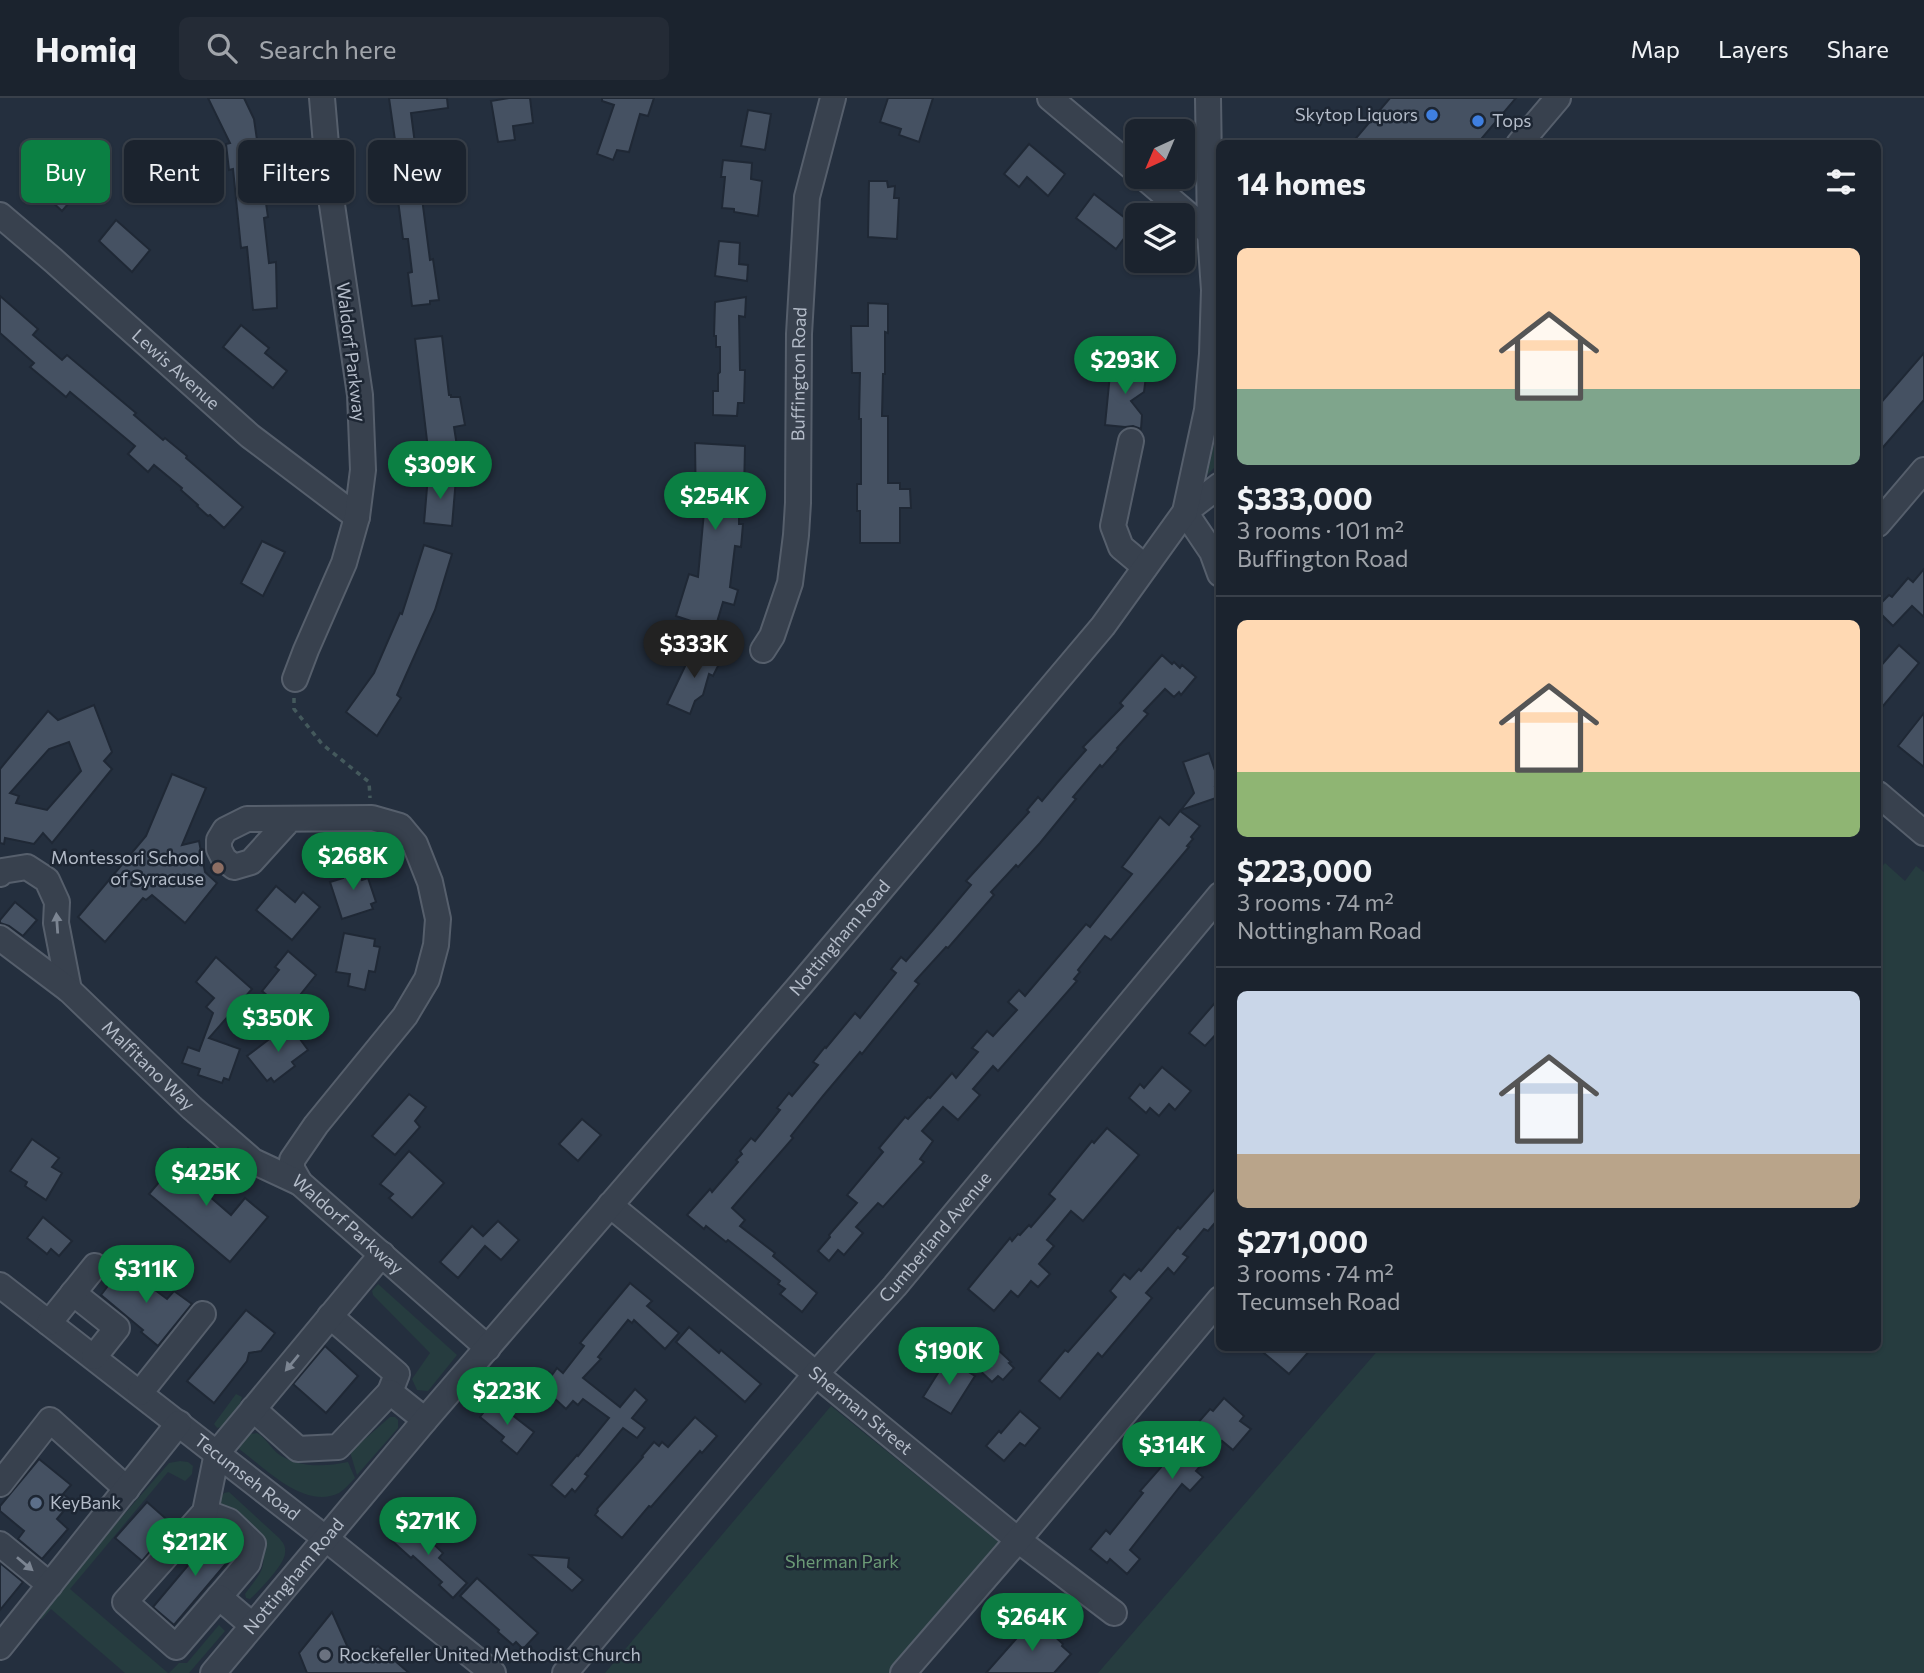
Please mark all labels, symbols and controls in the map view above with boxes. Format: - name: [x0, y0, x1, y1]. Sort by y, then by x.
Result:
- search box: [179, 17, 669, 80]
- text: Homiq: [35, 28, 137, 69]
- icon: search: [203, 29, 241, 67]
- text: Search here: [259, 33, 396, 64]
- text: Map: [1631, 34, 1680, 63]
- text: Layers: [1718, 34, 1789, 63]
- text: Share: [1827, 34, 1889, 63]
- place label: Skytop Liquors: [1295, 103, 1418, 125]
- marker: Skytop Liquors: [1424, 107, 1440, 123]
- place label: Tops: [1492, 109, 1532, 131]
- marker: Tops: [1470, 113, 1486, 129]
- north arrow: [1125, 119, 1195, 189]
- map controls: [1125, 119, 1195, 273]
- chip: Buy: [21, 140, 110, 203]
- chip: Rent: [124, 140, 224, 203]
- chip: Filters: [238, 140, 354, 203]
- chip: New: [368, 140, 466, 203]
- icon: filters: [1822, 163, 1860, 201]
- text: 14 homes: [1237, 164, 1366, 201]
- button: layers: [1125, 203, 1195, 273]
- street label: Waldorf Parkway: [332, 281, 371, 423]
- icon: home: [1486, 293, 1612, 419]
- street label: Buffington Road: [786, 306, 811, 441]
- street label: Lewis Avenue: [128, 324, 225, 414]
- pin: $293K: [1076, 336, 1174, 396]
- text: $293K: [1090, 345, 1160, 373]
- pin: $309K: [391, 442, 489, 501]
- text: $309K: [404, 450, 476, 478]
- pin: $254K: [666, 472, 764, 532]
- text: $333,000: [1237, 479, 1373, 516]
- text: $254K: [680, 481, 750, 509]
- text: 3 rooms · 101 m²: [1237, 516, 1404, 544]
- text: Buffington Road: [1237, 544, 1408, 572]
- pin: $333K: [645, 620, 743, 680]
- text: $333K: [659, 629, 729, 657]
- icon: home: [1486, 665, 1612, 791]
- pin: $268K: [304, 832, 402, 892]
- text: $268K: [318, 841, 388, 869]
- place label: Montessori School of Syracuse: [51, 846, 204, 889]
- text: $223,000: [1237, 851, 1372, 888]
- marker: Montessori School of Syracuse: [210, 860, 226, 876]
- street label: Nottingham Road: [784, 875, 894, 1000]
- text: 3 rooms · 74 m²: [1237, 888, 1394, 916]
- one-way arrow: [51, 912, 62, 934]
- text: Nottingham Road: [1237, 916, 1422, 944]
- pin: $350K: [229, 995, 327, 1054]
- text: $350K: [242, 1003, 314, 1031]
- street label: Malfitano Way: [98, 1016, 200, 1115]
- icon: home: [1486, 1036, 1612, 1162]
- pin: $425K: [157, 1148, 255, 1208]
- text: $425K: [171, 1157, 241, 1185]
- street label: Cumberland Avenue: [874, 1167, 996, 1306]
- street label: Waldorf Parkway: [288, 1169, 408, 1279]
- text: $271,000: [1237, 1222, 1368, 1259]
- pin: $311K: [97, 1246, 195, 1305]
- text: $311K: [114, 1254, 178, 1282]
- text: 3 rooms · 74 m²: [1237, 1259, 1394, 1287]
- text: Tecumseh Road: [1237, 1287, 1400, 1315]
- pin: $190K: [900, 1328, 998, 1387]
- text: $190K: [914, 1336, 984, 1364]
- one-way arrow: [284, 1353, 299, 1371]
- street label: Sherman Street: [805, 1361, 917, 1459]
- pin: $223K: [458, 1368, 556, 1427]
- text: $223K: [473, 1376, 541, 1404]
- pin: $314K: [1123, 1422, 1221, 1481]
- street label: Tecumseh Road: [190, 1429, 305, 1524]
- text: $314K: [1138, 1430, 1206, 1458]
- place label: KeyBank: [50, 1491, 121, 1513]
- marker: KeyBank: [28, 1495, 44, 1511]
- pin: $271K: [379, 1498, 477, 1557]
- text: $271K: [395, 1506, 461, 1534]
- street label: Nottingham Road: [238, 1513, 348, 1638]
- pin: $212K: [146, 1518, 244, 1578]
- text: $212K: [162, 1527, 228, 1555]
- park label: Sherman Park: [785, 1550, 899, 1572]
- one-way arrow: [15, 1557, 33, 1572]
- pin: $264K: [983, 1594, 1081, 1653]
- text: $264K: [997, 1602, 1067, 1630]
- place label: Rockefeller United Methodist Church: [339, 1643, 641, 1665]
- marker: Rockefeller United Methodist Church: [317, 1647, 333, 1663]

